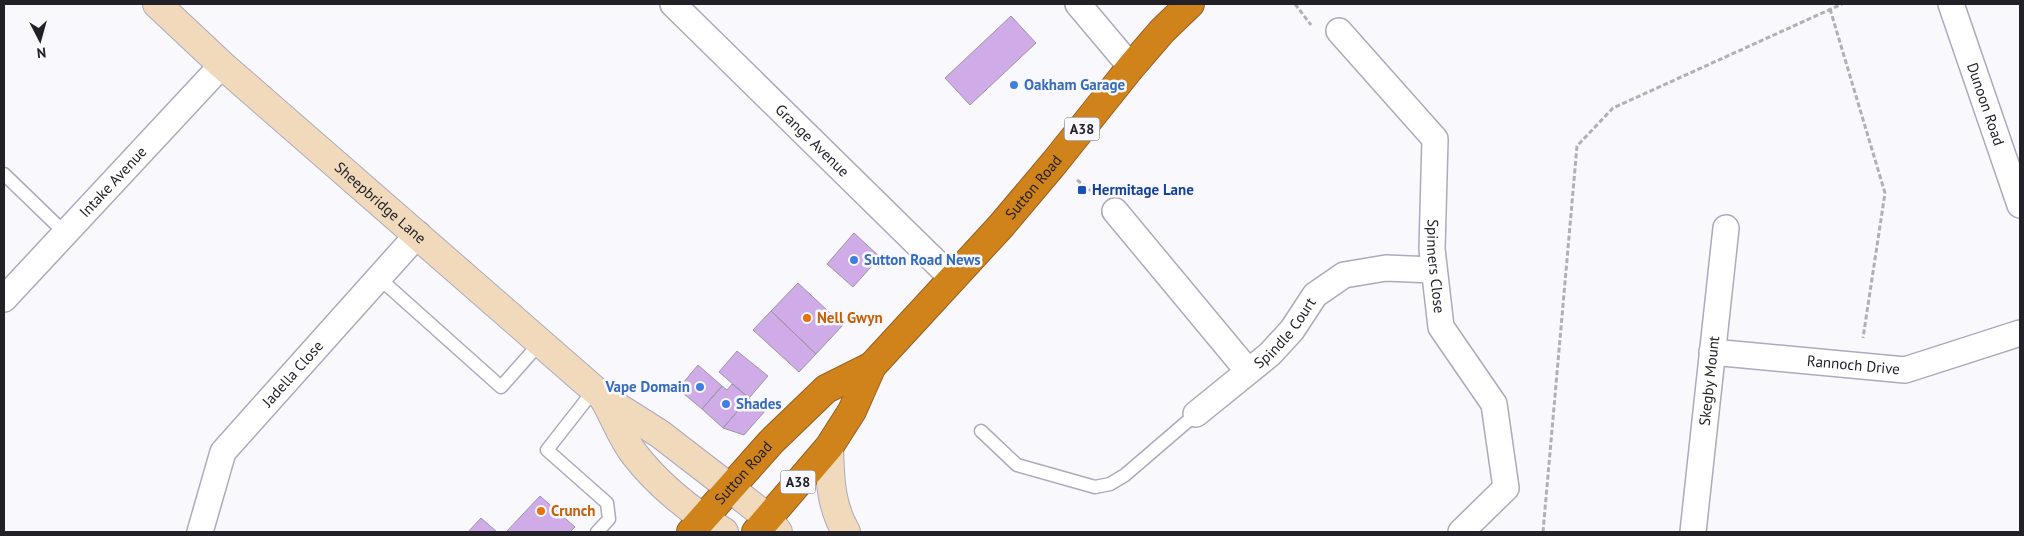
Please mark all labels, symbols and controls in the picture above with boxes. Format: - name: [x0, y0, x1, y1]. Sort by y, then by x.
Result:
- north arrow: [15, 15, 65, 65]
- text: N: [36, 43, 47, 62]
- street label: Dunoon Road: [1963, 60, 2009, 148]
- place label: Oakham Garage: [1024, 75, 1125, 94]
- marker: Oakham Garage: [1008, 79, 1020, 91]
- street label: Grange Avenue: [772, 100, 853, 181]
- road number: A38: [1064, 118, 1100, 140]
- street label: Intake Avenue: [75, 142, 150, 221]
- street label: Sutton Road: [1001, 151, 1066, 223]
- street label: Sheepbridge Lane: [331, 158, 430, 248]
- place label: Hermitage Lane: [1092, 180, 1194, 199]
- marker: Hermitage Lane: [1076, 184, 1088, 196]
- street label: Spinners Close: [1423, 219, 1449, 314]
- place label: Sutton Road News: [864, 250, 981, 269]
- marker: Sutton Road News: [848, 254, 860, 266]
- street label: Spindle Court: [1250, 294, 1320, 372]
- place label: Nell Gwyn: [817, 308, 883, 327]
- marker: Nell Gwyn: [801, 312, 813, 324]
- street label: Skegby Mount: [1695, 335, 1723, 427]
- street label: Jadella Close: [257, 336, 327, 412]
- street label: Rannoch Drive: [1806, 351, 1901, 378]
- place label: Vape Domain: [604, 377, 690, 396]
- marker: Vape Domain: [694, 381, 706, 393]
- place label: Shades: [736, 394, 782, 413]
- marker: Shades: [720, 398, 732, 410]
- street label: Sutton Road: [710, 437, 776, 508]
- road number: A38: [780, 471, 816, 494]
- place label: Crunch: [551, 501, 595, 520]
- marker: Crunch: [535, 505, 547, 517]

